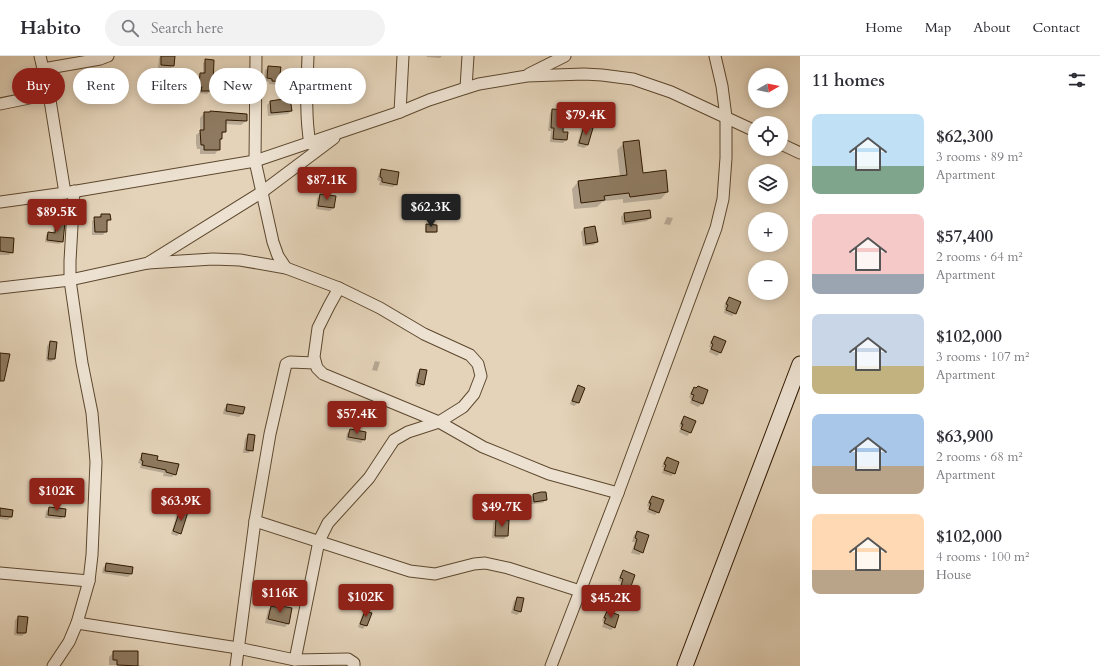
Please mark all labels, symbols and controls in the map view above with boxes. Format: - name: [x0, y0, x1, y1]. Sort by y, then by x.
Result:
- search box: [105, 10, 385, 46]
- text: Habito: [20, 15, 81, 41]
- icon: search: [119, 17, 141, 39]
- text: Search here: [151, 18, 224, 38]
- text: Home: [865, 18, 903, 37]
- text: Map: [925, 18, 951, 37]
- text: About: [973, 18, 1010, 37]
- text: Contact: [1032, 18, 1080, 37]
- chip: Buy: [12, 68, 65, 104]
- chip: Rent: [73, 68, 129, 104]
- chip: Filters: [137, 68, 201, 104]
- chip: New: [209, 68, 267, 104]
- chip: Apartment: [275, 68, 366, 104]
- north arrow: [748, 68, 788, 108]
- map controls: [748, 68, 788, 300]
- text: 11 homes: [812, 69, 885, 92]
- icon: filters: [1066, 69, 1088, 91]
- pin: $79.4K: [553, 102, 619, 136]
- text: $79.4K: [566, 106, 606, 124]
- button: locate: [748, 116, 788, 156]
- text: $62,300: [936, 125, 993, 148]
- icon: home: [844, 130, 892, 178]
- text: 3 rooms · 89 m²: [936, 148, 1023, 166]
- button: layers: [748, 164, 788, 204]
- text: Apartment: [936, 166, 995, 184]
- pin: $87.1K: [294, 167, 360, 201]
- text: $87.1K: [307, 171, 347, 189]
- pin: $62.3K: [398, 194, 464, 228]
- text: $62.3K: [411, 198, 451, 216]
- pin: $89.5K: [24, 199, 90, 233]
- text: $89.5K: [37, 203, 77, 221]
- button: +: [748, 212, 788, 252]
- text: $57,400: [936, 225, 993, 248]
- icon: home: [844, 230, 892, 278]
- text: 2 rooms · 64 m²: [936, 248, 1023, 266]
- button: −: [748, 260, 788, 300]
- text: Apartment: [936, 266, 995, 284]
- text: $102,000: [936, 325, 1002, 348]
- icon: home: [844, 330, 892, 378]
- text: 3 rooms · 107 m²: [936, 348, 1029, 366]
- text: Apartment: [936, 366, 995, 384]
- pin: $57.4K: [324, 401, 390, 435]
- text: $57.4K: [337, 405, 377, 423]
- text: $63,900: [936, 425, 993, 448]
- icon: home: [844, 430, 892, 478]
- text: 2 rooms · 68 m²: [936, 448, 1023, 466]
- text: Apartment: [936, 466, 995, 484]
- pin: $102K: [29, 478, 85, 512]
- text: $102K: [38, 482, 76, 500]
- pin: $63.9K: [148, 488, 214, 522]
- text: $63.9K: [161, 492, 201, 510]
- pin: $49.7K: [469, 494, 535, 528]
- text: $49.7K: [482, 498, 522, 516]
- text: $102,000: [936, 525, 1002, 548]
- icon: home: [844, 530, 892, 578]
- text: 4 rooms · 100 m²: [936, 548, 1029, 566]
- text: House: [936, 566, 971, 584]
- pin: $116K: [252, 580, 308, 614]
- text: $116K: [261, 584, 299, 602]
- pin: $102K: [338, 584, 394, 618]
- pin: $45.2K: [578, 585, 644, 619]
- text: $102K: [347, 588, 385, 606]
- text: $45.2K: [591, 589, 631, 607]

